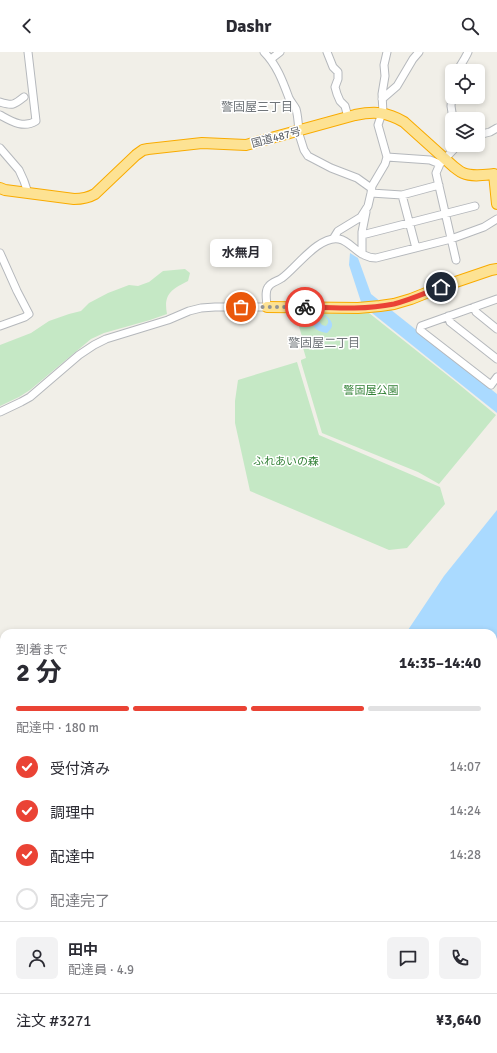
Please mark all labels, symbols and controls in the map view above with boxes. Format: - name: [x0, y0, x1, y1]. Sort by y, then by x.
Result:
- icon: back: [16, 15, 38, 37]
- text: Dashr: [226, 15, 271, 37]
- icon: search: [459, 15, 481, 37]
- map controls: [445, 64, 485, 152]
- button: locate: [445, 64, 485, 104]
- district label: 警固屋三丁目: [221, 100, 293, 115]
- button: layers: [445, 112, 485, 152]
- street label: 国道487号: [250, 125, 302, 150]
- callout: 水無月: [210, 239, 272, 267]
- text: 水無月: [221, 245, 261, 261]
- pin: [424, 270, 458, 304]
- icon: home: [430, 276, 452, 298]
- courier: [285, 287, 325, 327]
- pin: [224, 290, 258, 324]
- icon: bag: [230, 296, 252, 318]
- icon: bike: [294, 296, 316, 318]
- district label: 警固屋二丁目: [288, 336, 360, 351]
- park label: 警固屋公園: [344, 384, 399, 397]
- park label: ふれあいの森: [253, 455, 319, 468]
- text: 到着まで: [16, 642, 68, 658]
- text: 14:35–14:40: [399, 654, 481, 672]
- text: 2 分: [16, 657, 62, 689]
- text: 配達中 · 180 m: [16, 720, 99, 736]
- icon: check: [16, 756, 38, 778]
- text: 14:07: [449, 759, 481, 775]
- text: 受付済み: [50, 760, 110, 778]
- icon: check: [16, 800, 38, 822]
- text: 14:24: [449, 803, 481, 819]
- text: 調理中: [50, 804, 95, 822]
- icon: check: [16, 844, 38, 866]
- text: 14:28: [449, 847, 481, 863]
- text: 配達中: [50, 848, 95, 866]
- text: 配達完了: [50, 892, 110, 910]
- button: person: [16, 937, 58, 979]
- button: chat: [387, 937, 429, 979]
- button: phone: [439, 937, 481, 979]
- text: 田中: [68, 941, 98, 959]
- text: 配達員 · 4.9: [68, 962, 134, 978]
- text: ¥3,640: [436, 1011, 481, 1029]
- text: 注文 #3271: [16, 1012, 91, 1030]

